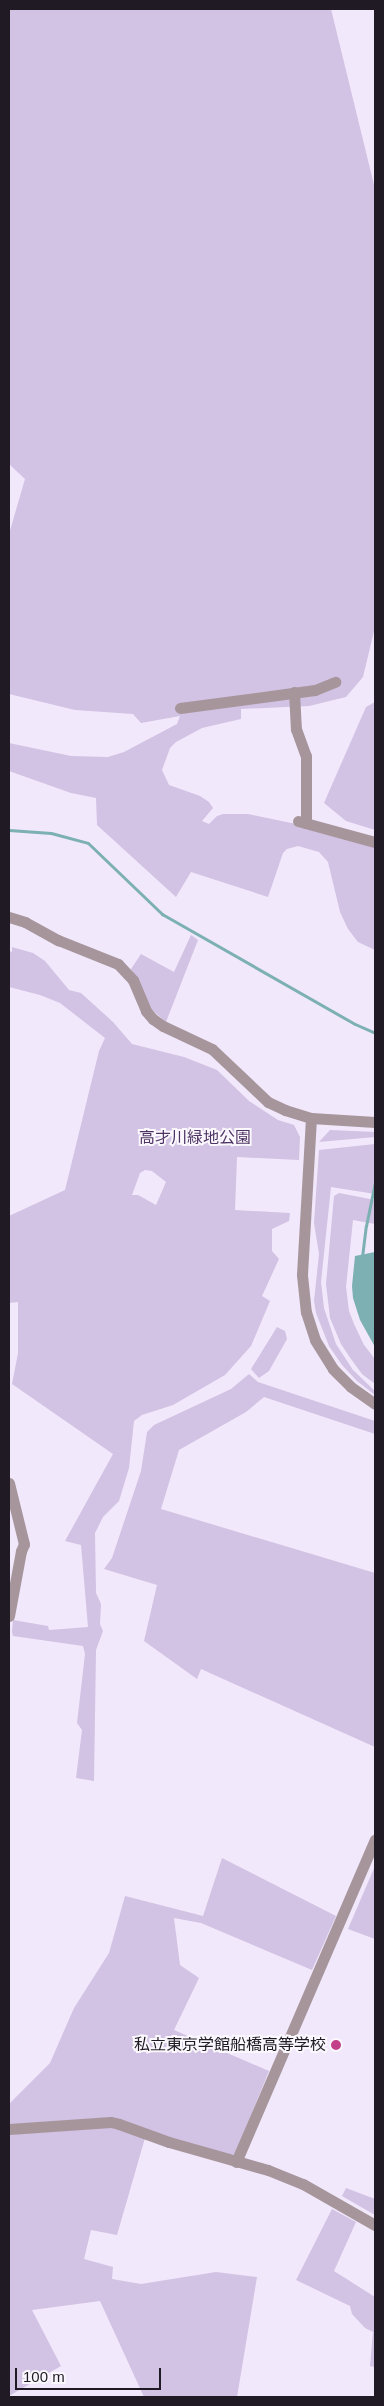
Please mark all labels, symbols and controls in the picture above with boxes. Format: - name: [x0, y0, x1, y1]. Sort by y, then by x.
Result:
- park label: 高才川緑地公園: [139, 1128, 251, 1148]
- place label: 私立東京学館船橋高等学校: [134, 2035, 326, 2055]
- marker: 私立東京学館船橋高等学校: [330, 2039, 342, 2051]
- scale bar: [18, 2358, 164, 2390]
- text: 100 m: [23, 2368, 65, 2385]

